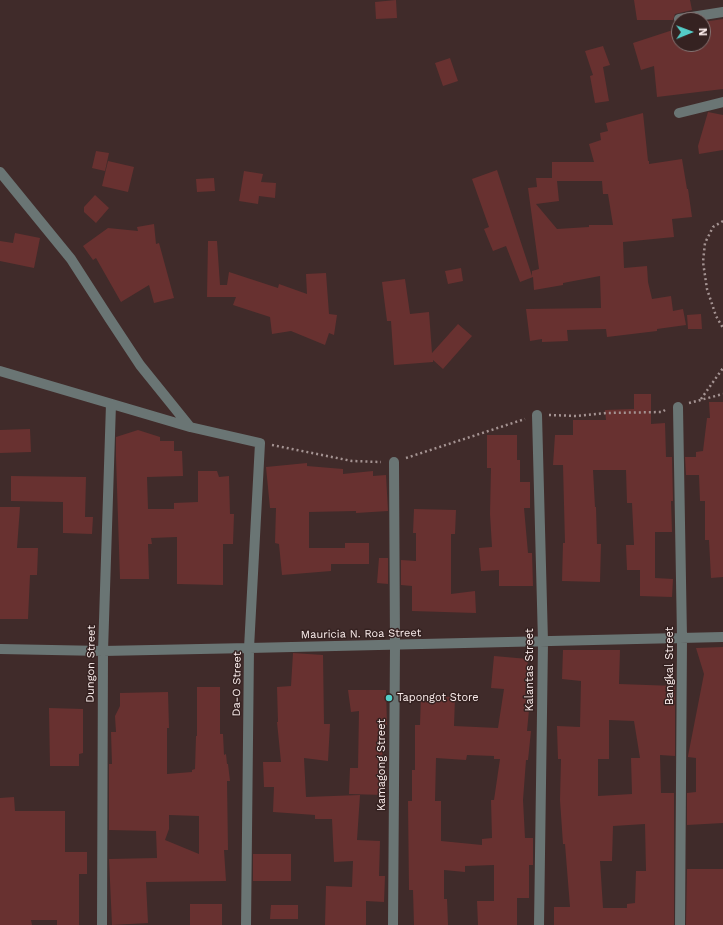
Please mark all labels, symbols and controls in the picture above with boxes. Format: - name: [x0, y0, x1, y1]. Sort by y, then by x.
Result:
- north arrow: [671, 12, 711, 52]
- text: N: [696, 28, 709, 36]
- street label: Dungon Street: [84, 625, 98, 703]
- street label: Mauricia N. Roa Street: [301, 626, 421, 642]
- street label: Bangkal Street: [663, 627, 677, 705]
- street label: Kalantas Street: [523, 628, 537, 712]
- street label: Da-O Street: [230, 652, 244, 716]
- place label: Tapongot Store: [397, 691, 479, 705]
- marker: Tapongot Store: [384, 693, 394, 703]
- street label: Kamagong Street: [375, 719, 389, 811]

